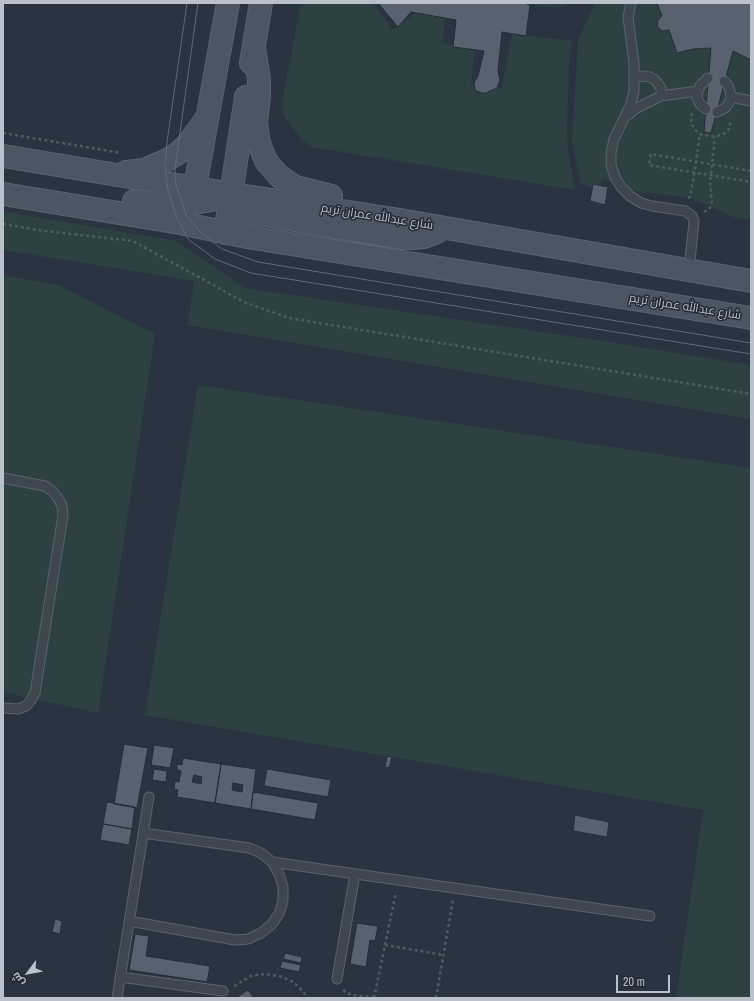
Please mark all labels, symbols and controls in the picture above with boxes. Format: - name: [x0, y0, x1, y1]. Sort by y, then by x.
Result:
- street label: شارع عبدالله عمران تريم: [320, 201, 434, 233]
- street label: شارع عبدالله عمران تريم: [628, 291, 742, 323]
- north arrow: [8, 953, 48, 993]
- scale bar: [618, 967, 672, 993]
- text: ش: [8, 970, 28, 989]
- text: 20 m: [623, 974, 645, 990]

